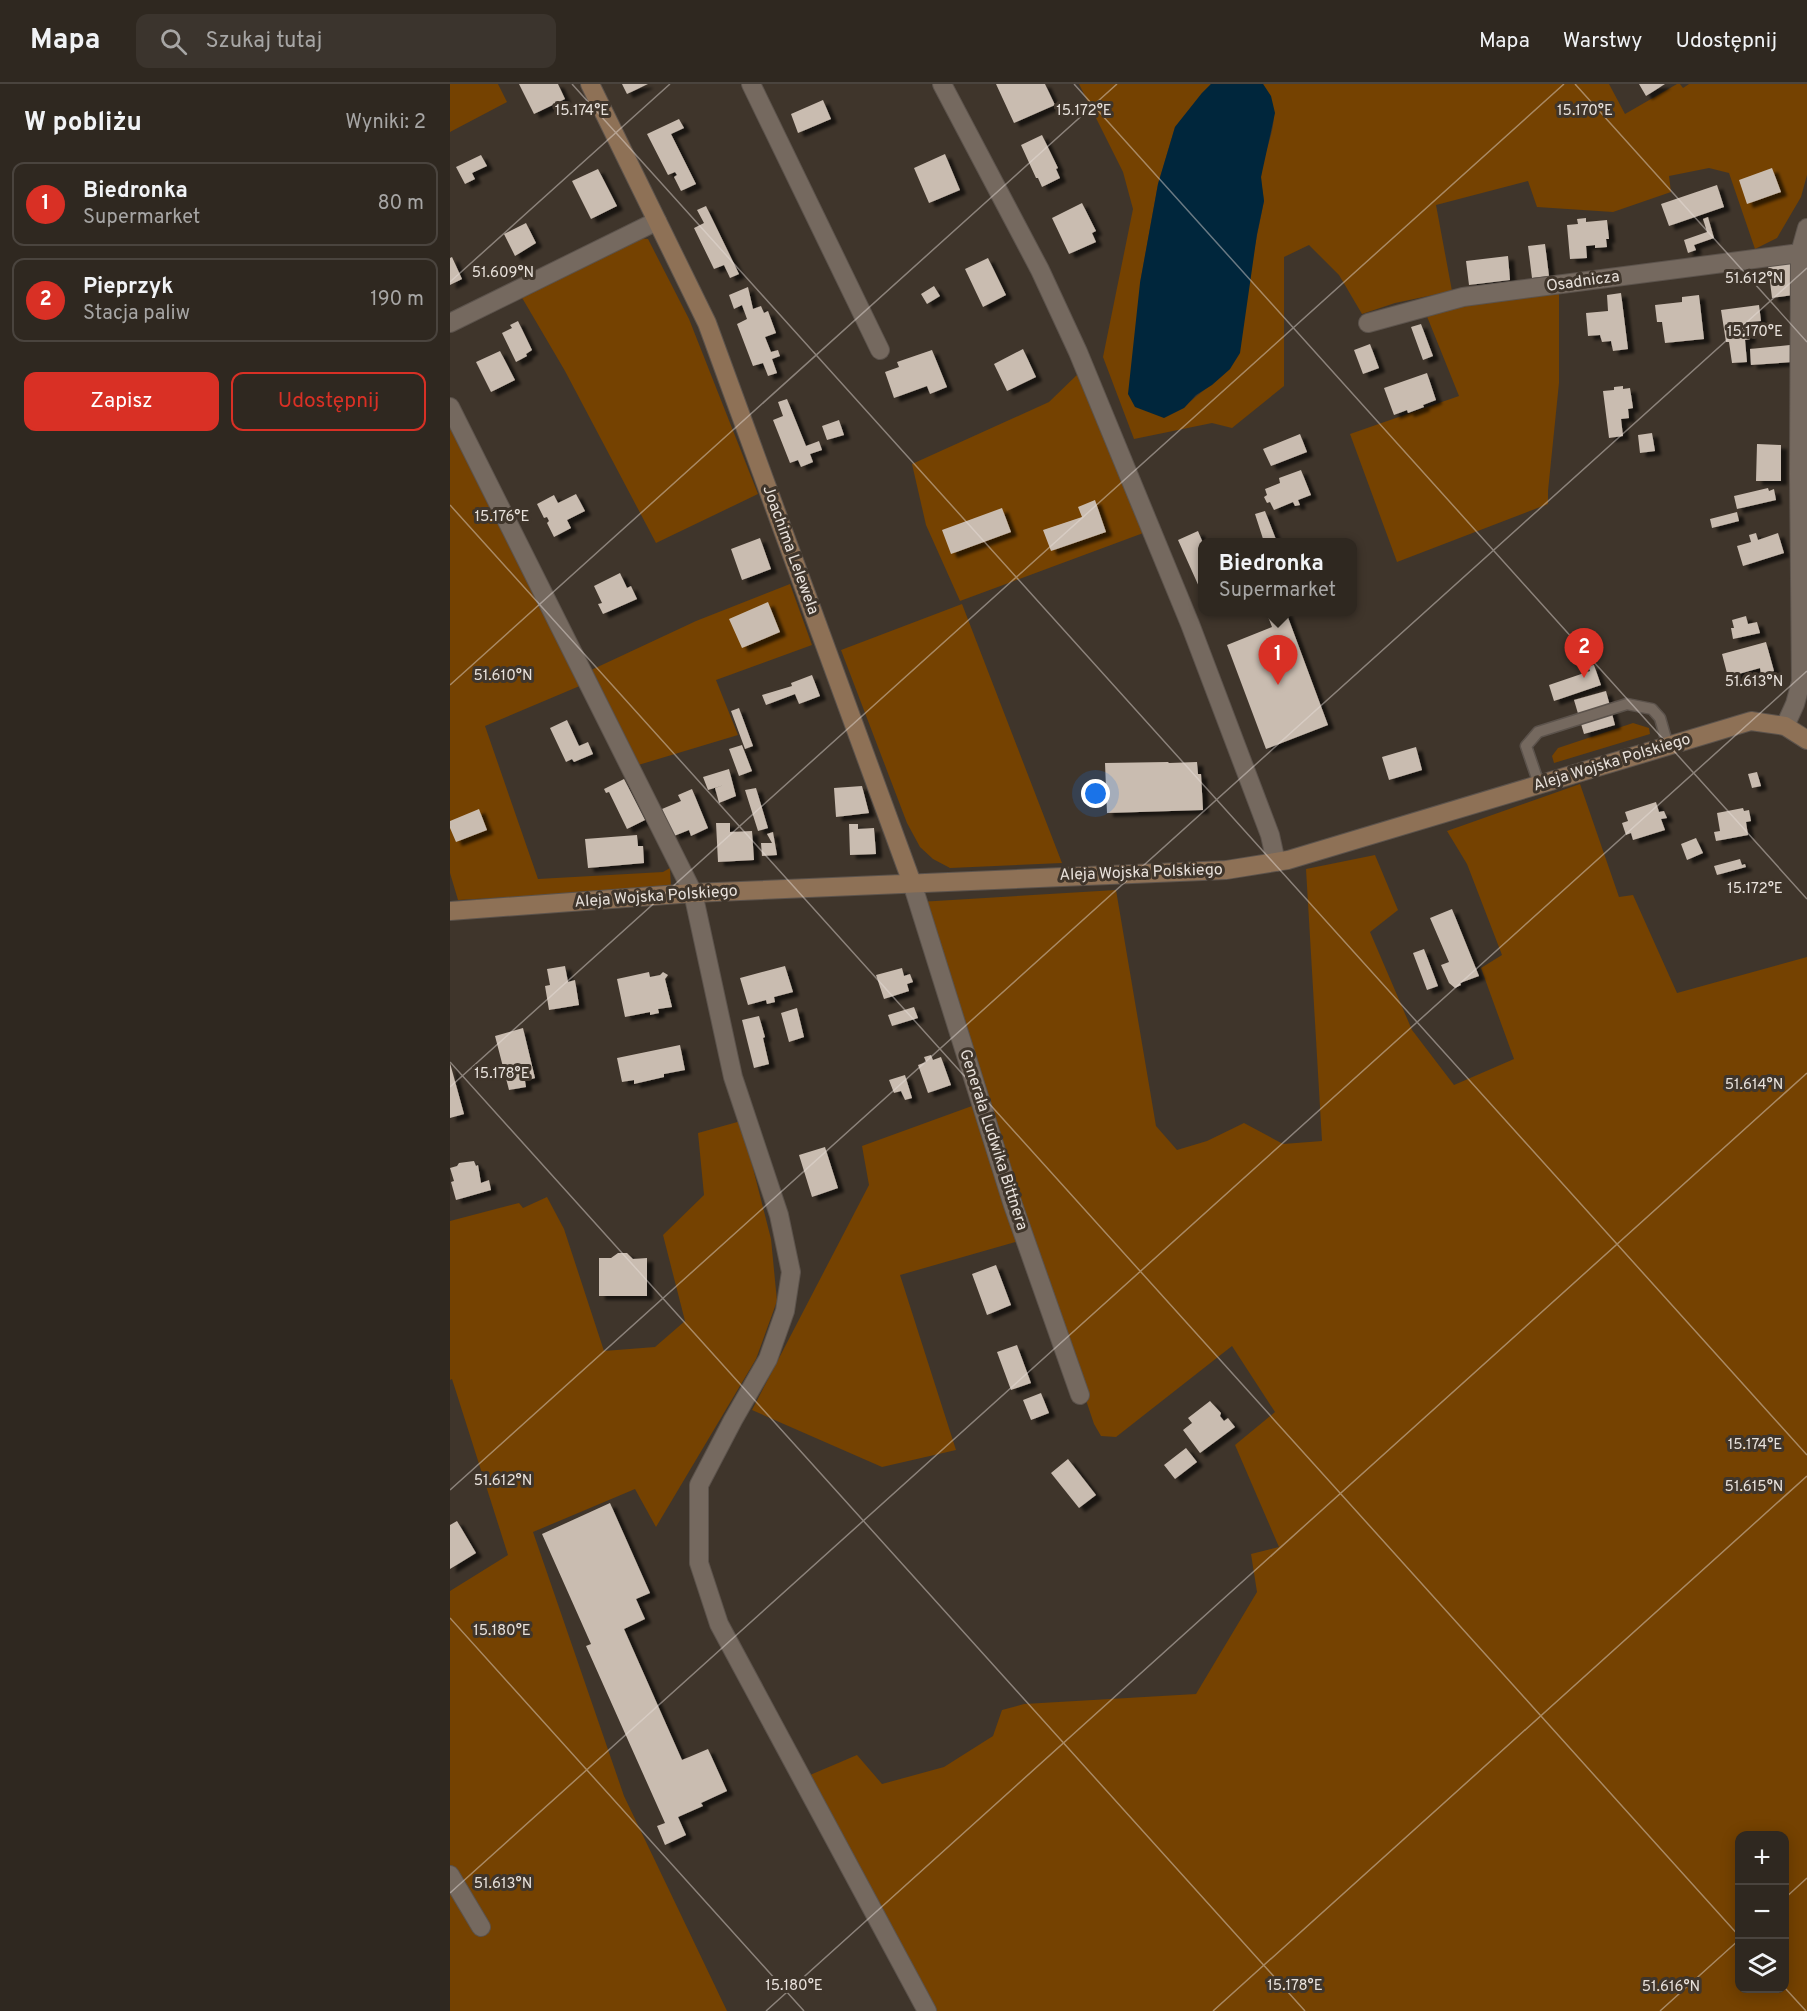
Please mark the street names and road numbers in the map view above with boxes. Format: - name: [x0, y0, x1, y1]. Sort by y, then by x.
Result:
- street label: Osadnicza: [1545, 267, 1621, 297]
- street label: Joachima Lelewela: [757, 483, 823, 617]
- street label: Aleja Wojska Polskiego: [1531, 730, 1693, 796]
- street label: Aleja Wojska Polskiego: [1059, 860, 1223, 886]
- street label: Aleja Wojska Polskiego: [574, 881, 738, 913]
- street label: Generała Ludwika Bittnera: [954, 1047, 1032, 1233]

